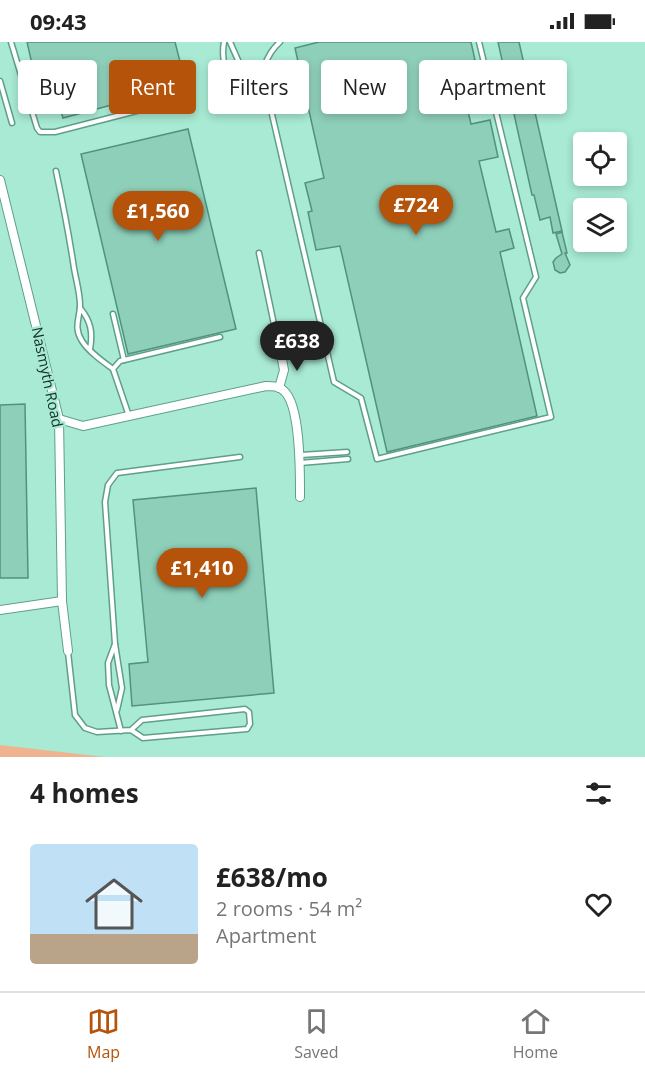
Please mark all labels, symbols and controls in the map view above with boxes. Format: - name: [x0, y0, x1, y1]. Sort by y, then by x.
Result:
- text: 09:43: [30, 6, 87, 36]
- chip: Buy: [18, 60, 97, 114]
- chip: Rent: [109, 60, 196, 114]
- chip: Filters: [208, 60, 309, 114]
- chip: New: [321, 60, 407, 114]
- chip: Apartment: [419, 60, 567, 114]
- map controls: [573, 132, 627, 252]
- button: locate: [573, 132, 627, 186]
- pin: £724: [380, 185, 452, 236]
- pin: £1,560: [109, 191, 207, 242]
- text: £724: [393, 191, 439, 218]
- text: £1,560: [127, 197, 189, 224]
- button: layers: [573, 198, 627, 252]
- pin: £638: [261, 321, 333, 372]
- street label: Nasmyth Road: [28, 325, 68, 429]
- text: £638: [274, 327, 320, 354]
- pin: £1,410: [153, 548, 251, 599]
- text: £1,410: [171, 554, 233, 581]
- text: 4 homes: [30, 775, 139, 811]
- icon: filters: [582, 777, 615, 810]
- text: £638/mo: [216, 859, 328, 895]
- icon: home: [78, 868, 150, 940]
- icon: heart: [582, 888, 615, 921]
- text: 2 rooms · 54 m²: [216, 895, 362, 922]
- text: Apartment: [216, 922, 316, 949]
- tab: Map: [87, 1005, 120, 1063]
- tab: Saved: [294, 1005, 339, 1063]
- tab: Home: [513, 1005, 558, 1063]

